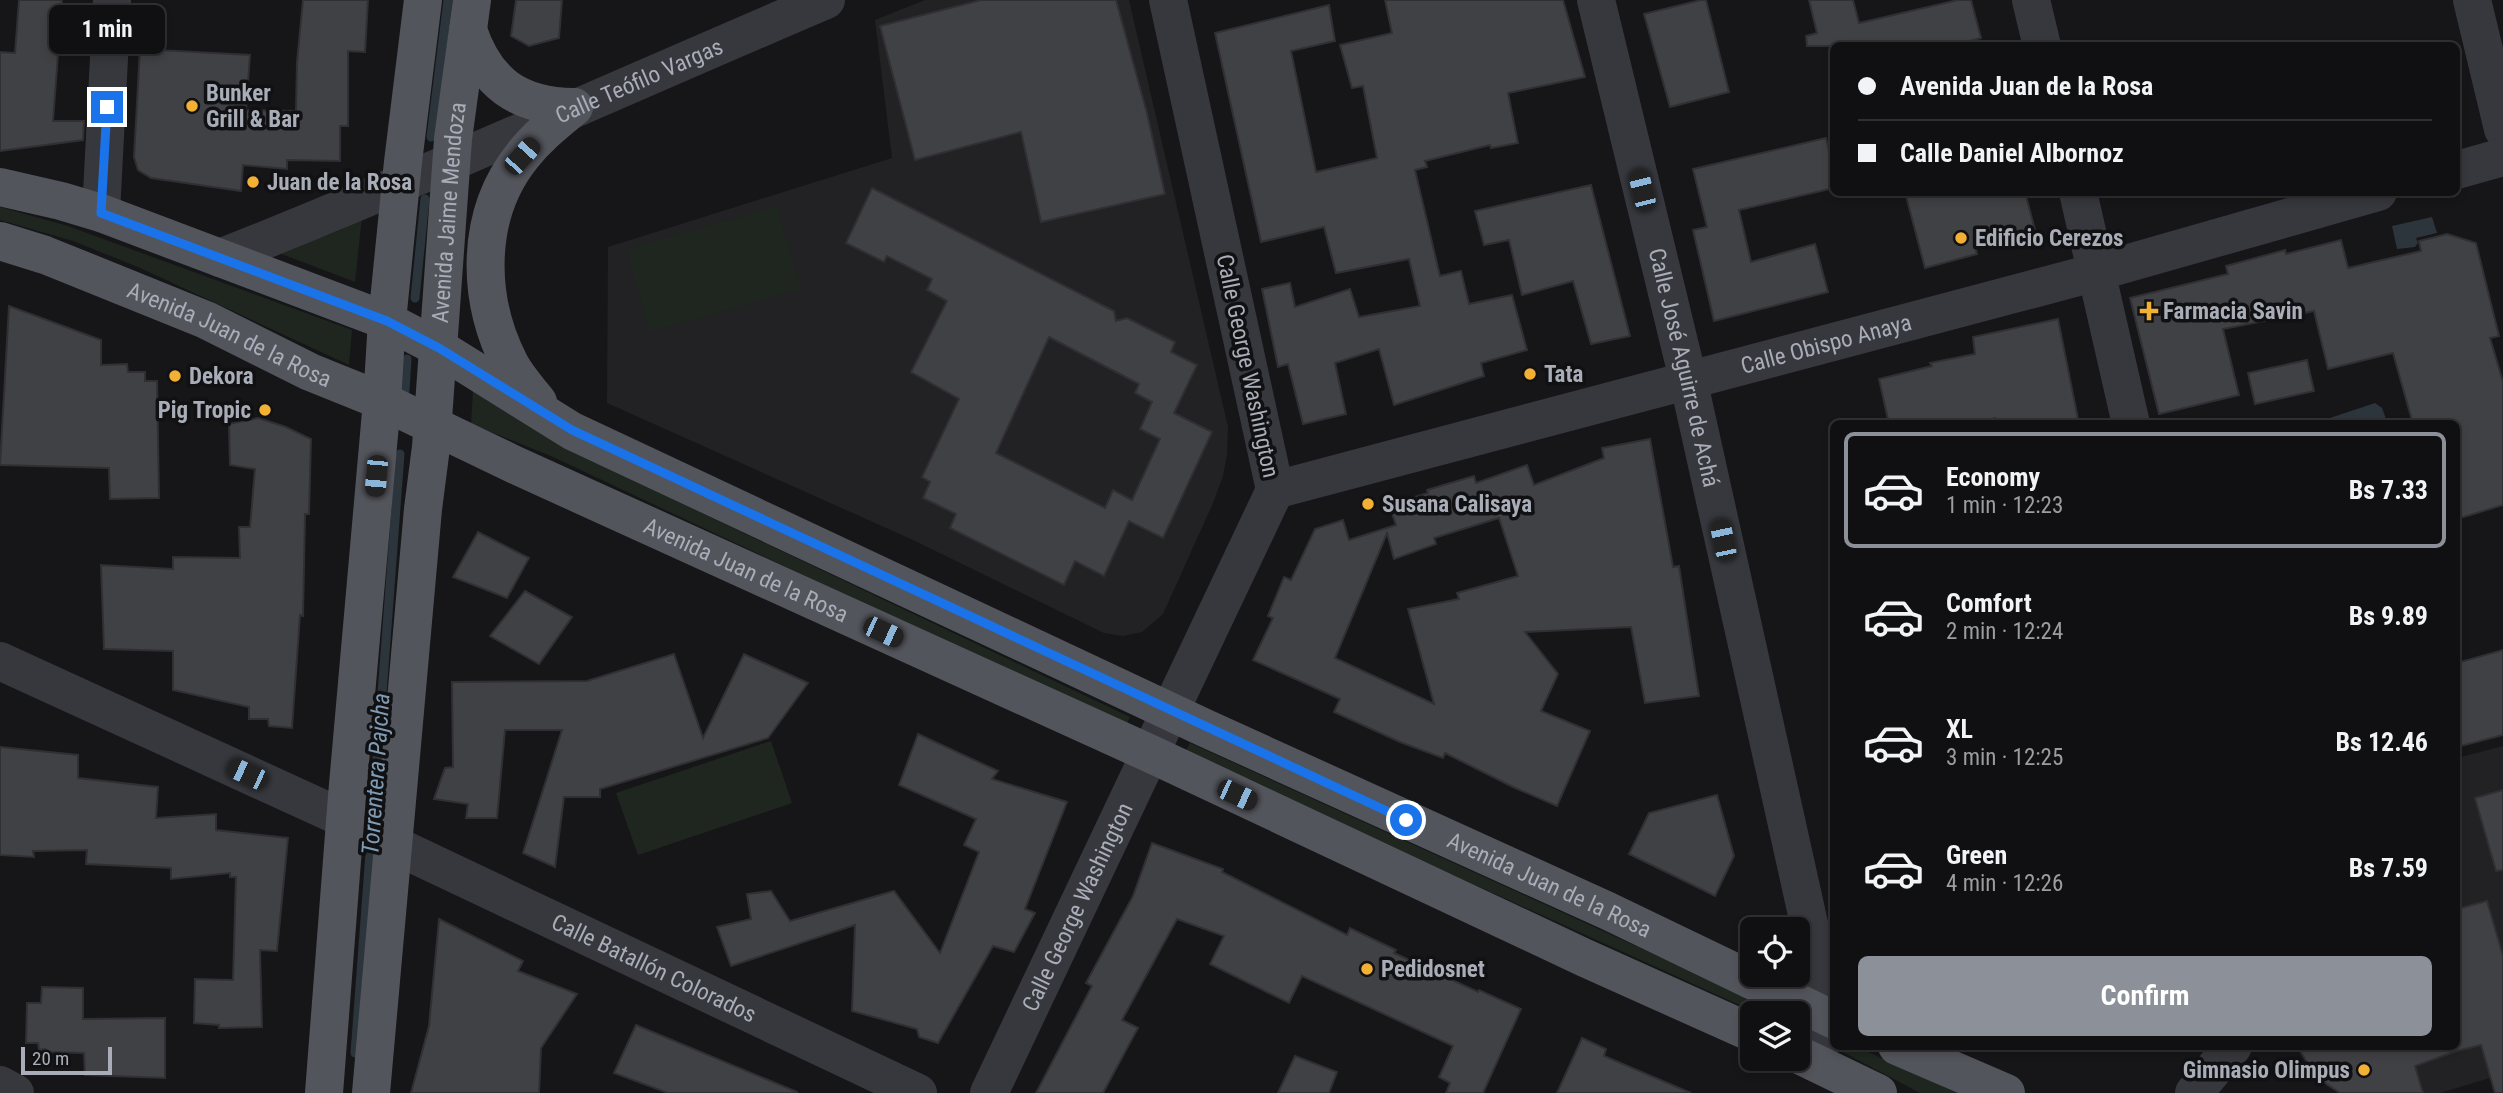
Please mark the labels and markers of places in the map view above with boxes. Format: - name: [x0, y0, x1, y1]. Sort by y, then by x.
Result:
- place label: Bunker Grill & Bar: [206, 80, 300, 133]
- marker: Bunker Grill & Bar: [184, 98, 200, 114]
- place label: Juan de la Rosa: [267, 169, 412, 196]
- marker: Juan de la Rosa: [245, 174, 261, 190]
- place label: Edificio Cerezos: [1975, 225, 2124, 252]
- marker: Edificio Cerezos: [1953, 230, 1969, 246]
- place label: Farmacia Savin: [2163, 298, 2303, 325]
- marker: Farmacia Savin: [2141, 303, 2157, 319]
- place label: Tata: [1544, 361, 1583, 388]
- place label: Dekora: [189, 363, 254, 390]
- marker: Tata: [1522, 366, 1538, 382]
- marker: Dekora: [167, 368, 183, 384]
- place label: Pig Tropic: [158, 397, 251, 424]
- marker: Pig Tropic: [257, 402, 273, 418]
- place label: Susana Calisaya: [1382, 491, 1532, 518]
- marker: Susana Calisaya: [1360, 496, 1376, 512]
- place label: Pedidosnet: [1381, 956, 1485, 983]
- marker: Pedidosnet: [1359, 961, 1375, 977]
- place label: Gimnasio Olimpus: [2183, 1057, 2350, 1084]
- marker: Gimnasio Olimpus: [2356, 1062, 2372, 1078]

